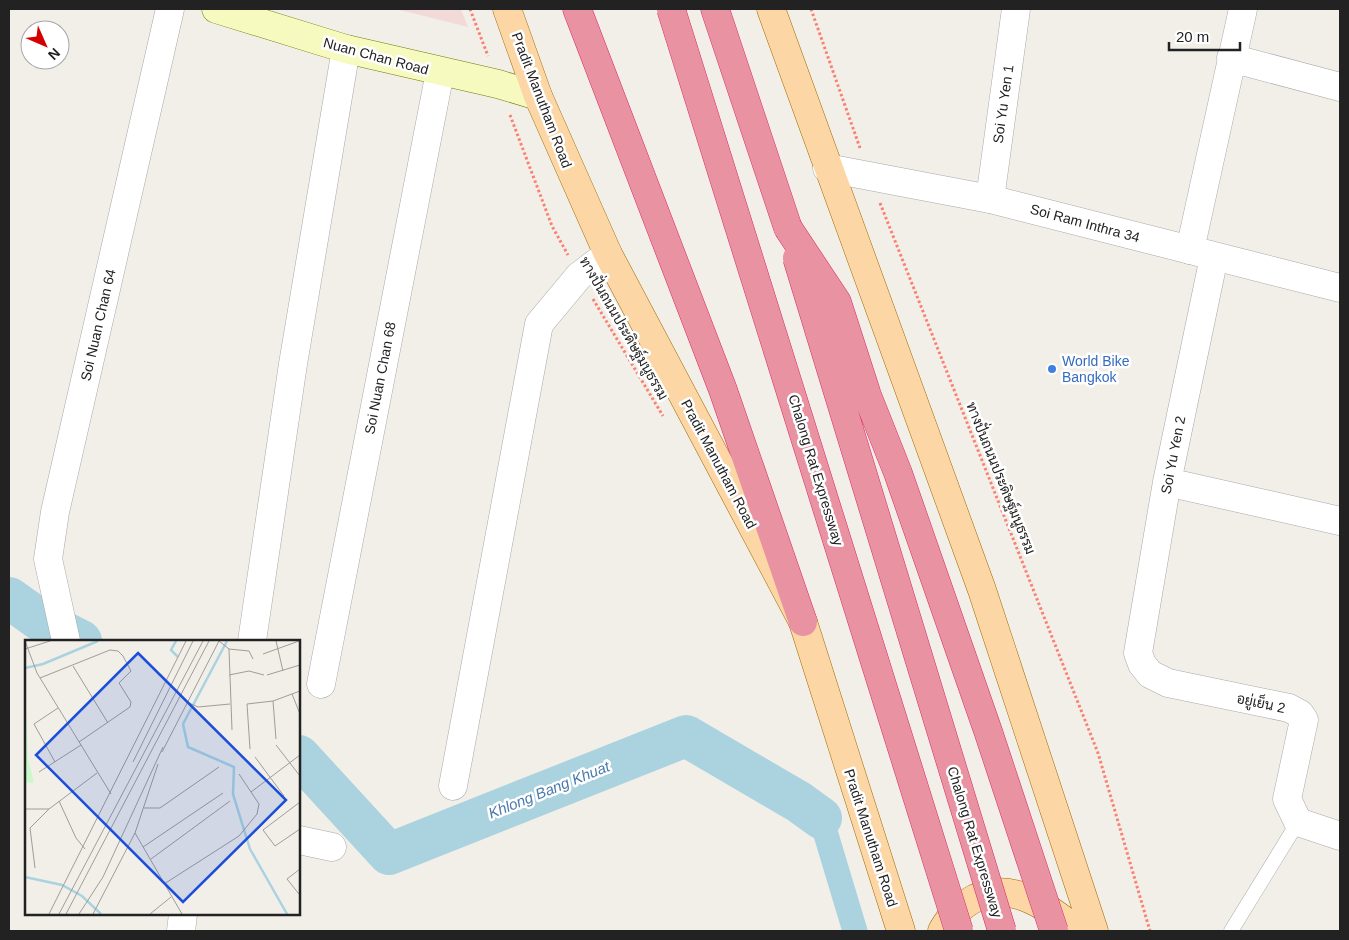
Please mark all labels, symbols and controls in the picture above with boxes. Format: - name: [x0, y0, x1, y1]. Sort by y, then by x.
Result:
- north arrow: [20, 20, 70, 70]
- scale bar: [1169, 20, 1240, 52]
- text: 20 m: [1176, 28, 1209, 45]
- street label: Pradit Manutham Road: [509, 30, 575, 170]
- street label: Nuan Chan Road: [322, 34, 430, 78]
- text: N: [45, 45, 63, 63]
- street label: Soi Yu Yen 1: [990, 63, 1016, 144]
- street label: Soi Ram Inthra 34: [1028, 201, 1142, 245]
- street label: ทางปั่นถนนประดิษฐ์มนูธรรม: [575, 252, 675, 403]
- street label: Soi Nuan Chan 64: [77, 267, 119, 383]
- street label: Soi Nuan Chan 68: [361, 320, 399, 436]
- place label: World Bike Bangkok: [1062, 353, 1130, 385]
- marker: World Bike Bangkok: [1046, 363, 1058, 375]
- street label: Chalong Rat Expressway: [785, 393, 847, 547]
- street label: Pradit Manutham Road: [678, 397, 760, 531]
- street label: ทางปั่นถนนประดิษฐ์มนูธรรม: [961, 398, 1042, 557]
- street label: Soi Yu Yen 2: [1158, 414, 1188, 495]
- inset map: [25, 640, 300, 915]
- street label: อยู่เย็น 2: [1235, 689, 1287, 718]
- water label: Khlong Bang Khuat: [486, 757, 613, 822]
- street label: Chalong Rat Expressway: [944, 765, 1006, 919]
- street label: Pradit Manutham Road: [841, 767, 901, 909]

